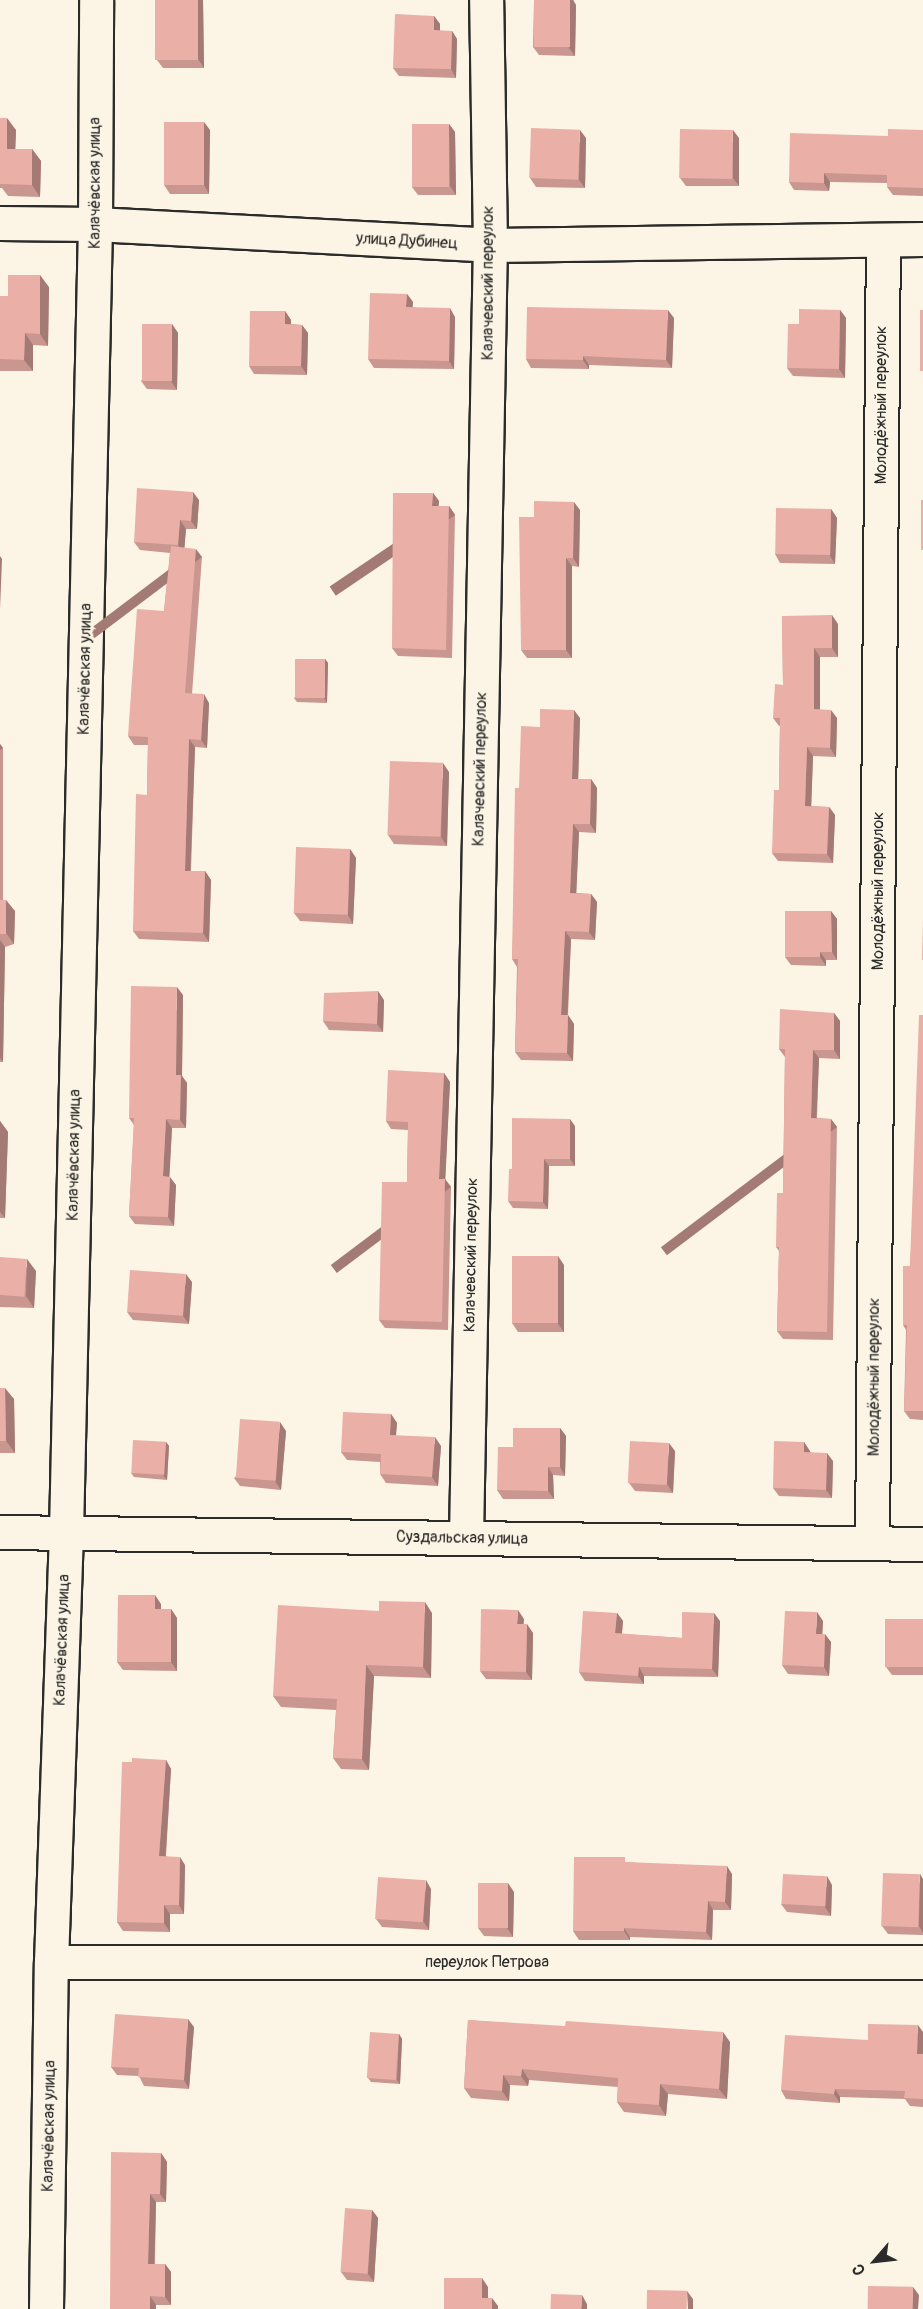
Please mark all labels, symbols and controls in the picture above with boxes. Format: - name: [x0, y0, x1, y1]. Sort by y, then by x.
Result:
- street label: Калачёвская улица: [85, 117, 105, 249]
- street label: Калачевский переулок: [478, 206, 498, 360]
- street label: улица Дубинец: [356, 229, 458, 253]
- street label: Молодёжный переулок: [871, 326, 891, 484]
- street label: Калачёвская улица: [74, 603, 96, 735]
- street label: Калачевский переулок: [469, 692, 491, 846]
- street label: Молодёжный переулок: [868, 812, 888, 970]
- street label: Калачёвская улица: [63, 1089, 85, 1221]
- street label: Калачевский переулок: [460, 1178, 482, 1332]
- street label: Молодёжный переулок: [864, 1298, 884, 1456]
- street label: Суздальская улица: [396, 1527, 528, 1549]
- street label: Калачёвская улица: [50, 1574, 74, 1706]
- street label: переулок Петрова: [425, 1952, 549, 1972]
- street label: Калачёвская улица: [38, 2060, 60, 2192]
- north arrow: [845, 2231, 905, 2291]
- text: С: [848, 2260, 870, 2279]

